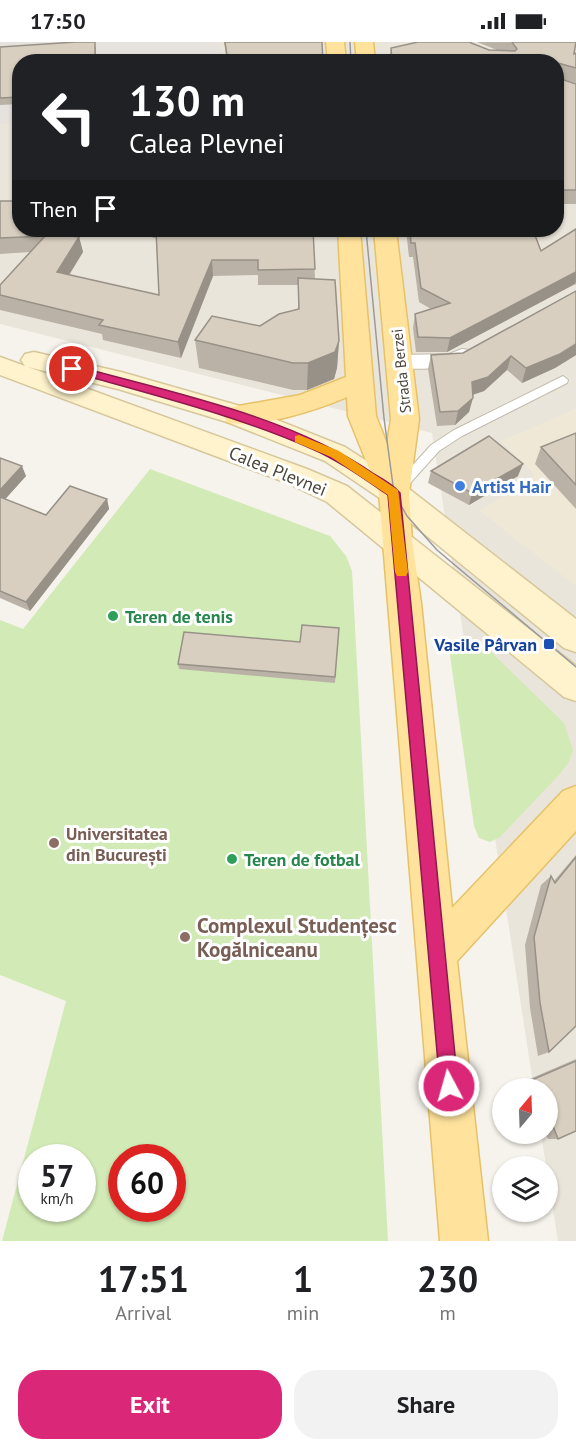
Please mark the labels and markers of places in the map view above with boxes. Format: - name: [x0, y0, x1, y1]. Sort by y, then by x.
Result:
- pin: [46, 343, 97, 394]
- place label: Artist Hair: [472, 475, 552, 498]
- marker: Artist Hair: [453, 479, 467, 493]
- place label: Teren de tenis: [125, 605, 233, 628]
- marker: Teren de tenis: [106, 609, 120, 623]
- place label: Vasile Pârvan: [433, 633, 537, 656]
- marker: Vasile Pârvan: [542, 637, 556, 651]
- place label: Universitatea din București: [66, 822, 168, 866]
- marker: Universitatea din București: [47, 836, 61, 850]
- place label: Teren de fotbal: [244, 848, 361, 871]
- marker: Teren de fotbal: [225, 852, 239, 866]
- place label: Complexul Studențesc Kogălniceanu: [197, 912, 397, 963]
- marker: Complexul Studențesc Kogălniceanu: [178, 930, 192, 944]

